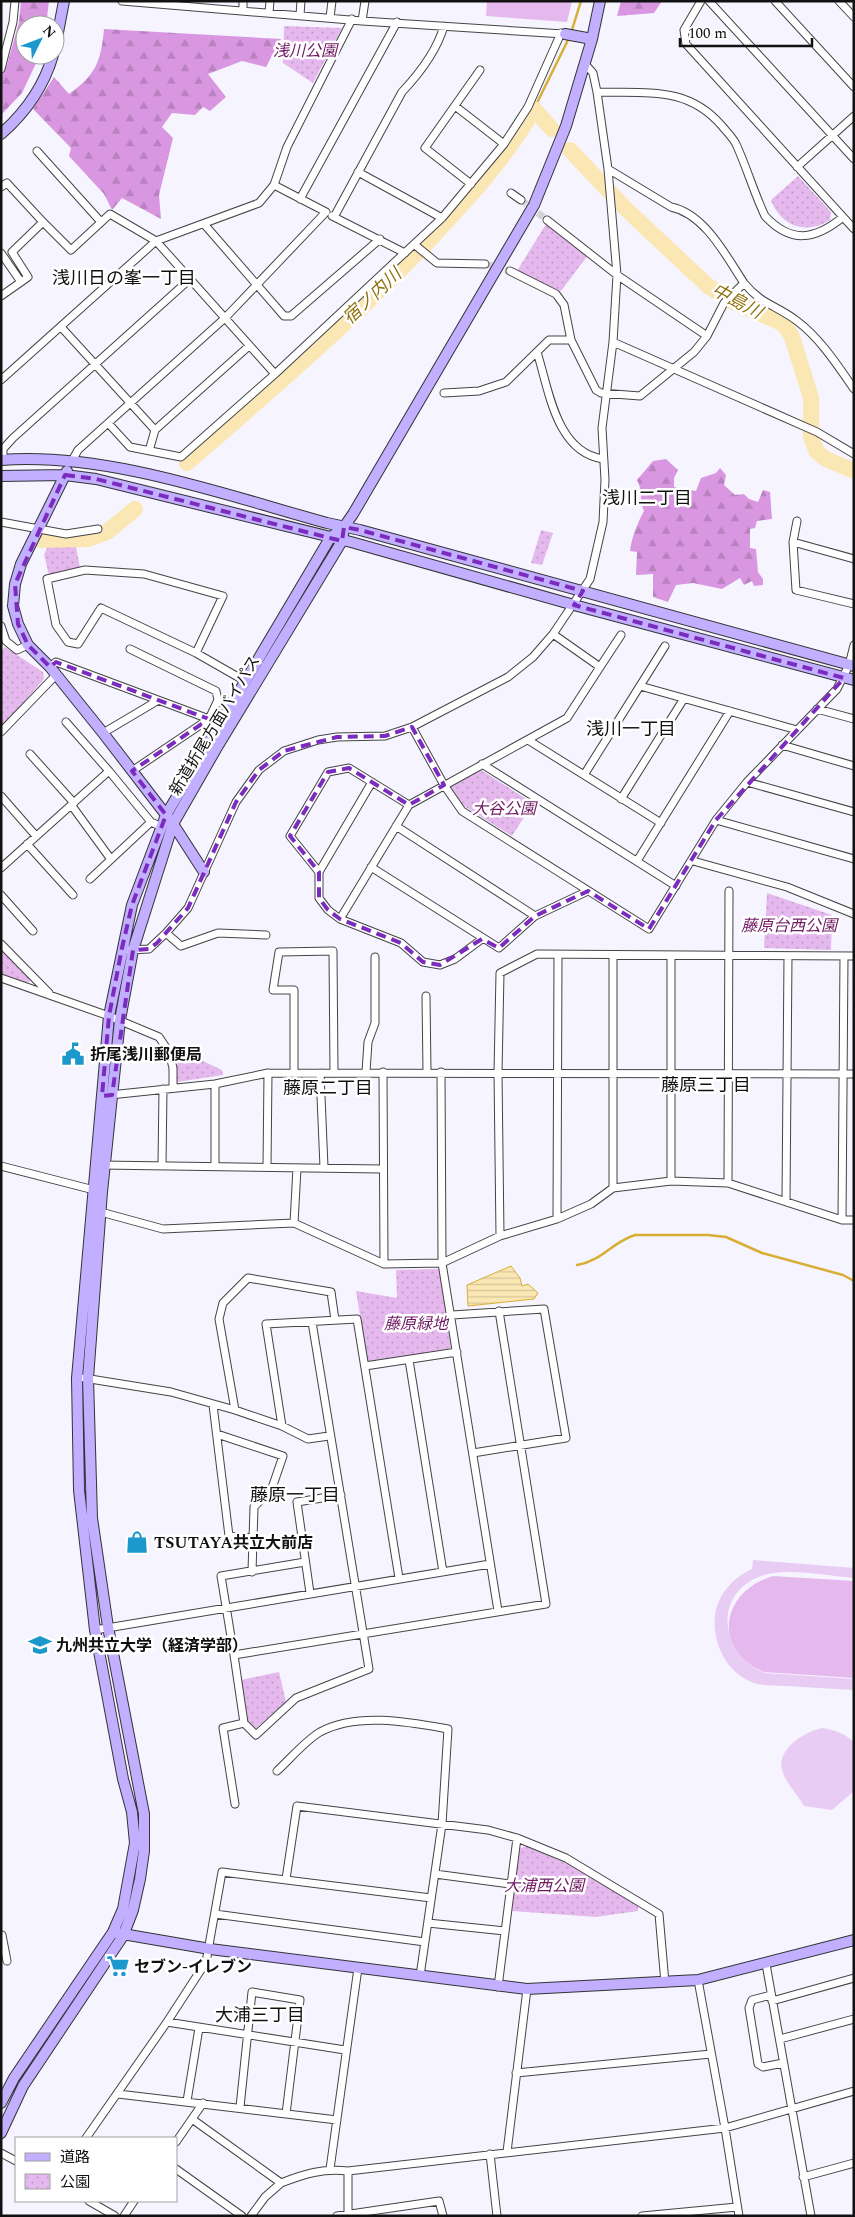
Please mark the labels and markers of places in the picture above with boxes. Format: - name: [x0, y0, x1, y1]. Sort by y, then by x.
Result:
- public building icon: 折尾浅川郵便局: [60, 1041, 86, 1067]
- place label: 折尾浅川郵便局: [90, 1043, 202, 1067]
- shop icon: TSUTAYA共立大前店: [124, 1529, 150, 1555]
- place label: TSUTAYA共立大前店: [154, 1531, 313, 1555]
- school or university icon: 九州共立大学（経済学部）: [27, 1632, 53, 1658]
- place label: 九州共立大学（経済学部）: [56, 1634, 248, 1658]
- supermarket icon: セブン-イレブン: [105, 1953, 131, 1979]
- place label: セブン-イレブン: [134, 1955, 252, 1979]

